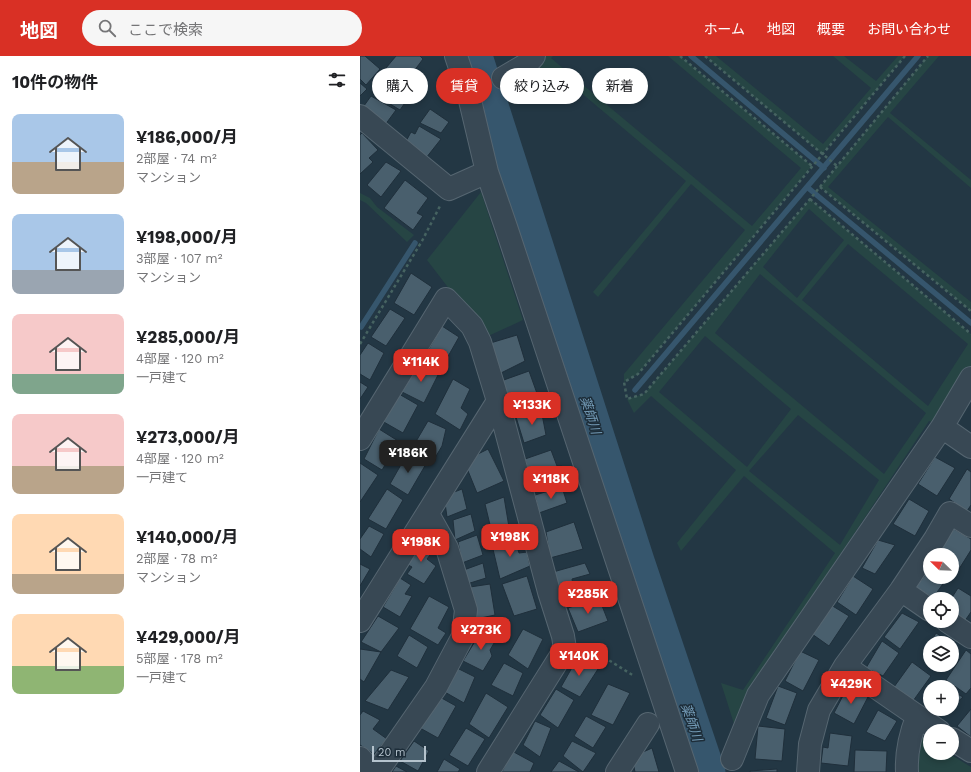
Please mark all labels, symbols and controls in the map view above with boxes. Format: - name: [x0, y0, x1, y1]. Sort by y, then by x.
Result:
- search box: [82, 10, 362, 46]
- icon: search: [96, 17, 118, 39]
- text: 地図: [20, 19, 58, 42]
- text: ここで検索: [128, 21, 203, 39]
- text: ホーム: [703, 21, 745, 37]
- text: 地図: [767, 21, 795, 37]
- text: 概要: [817, 21, 845, 37]
- text: お問い合わせ: [867, 21, 951, 37]
- chip: 購入: [372, 68, 428, 104]
- chip: 賃貸: [436, 68, 492, 104]
- chip: 絞り込み: [500, 68, 584, 104]
- chip: 新着: [592, 68, 648, 104]
- icon: filters: [326, 69, 348, 91]
- text: 10件の物件: [12, 72, 98, 92]
- text: ¥186,000/月: [136, 127, 238, 147]
- icon: home: [44, 130, 92, 178]
- text: 2部屋 · 74 m²: [136, 151, 217, 166]
- text: マンション: [136, 170, 201, 185]
- text: ¥198,000/月: [136, 227, 238, 247]
- icon: home: [44, 230, 92, 278]
- text: 3部屋 · 107 m²: [136, 251, 223, 266]
- text: マンション: [136, 270, 201, 285]
- text: ¥285,000/月: [136, 327, 240, 347]
- icon: home: [44, 330, 92, 378]
- pin: ¥114K: [393, 349, 449, 383]
- text: 4部屋 · 120 m²: [136, 351, 224, 366]
- text: ¥114K: [402, 354, 440, 369]
- text: 一戸建て: [136, 370, 188, 385]
- pin: ¥133K: [504, 392, 560, 426]
- water label: 薬師川: [577, 394, 604, 438]
- text: ¥133K: [513, 397, 551, 412]
- text: ¥273,000/月: [136, 427, 240, 447]
- icon: home: [44, 430, 92, 478]
- pin: ¥186K: [380, 440, 436, 474]
- text: ¥186K: [388, 445, 428, 460]
- text: 4部屋 · 120 m²: [136, 451, 224, 466]
- pin: ¥118K: [523, 466, 579, 500]
- text: 一戸建て: [136, 470, 188, 485]
- text: ¥118K: [532, 471, 570, 486]
- pin: ¥198K: [482, 524, 538, 558]
- text: ¥140,000/月: [136, 527, 239, 547]
- pin: ¥198K: [393, 529, 449, 563]
- text: ¥198K: [490, 529, 530, 544]
- icon: home: [44, 530, 92, 578]
- text: ¥198K: [401, 534, 441, 549]
- north arrow: [923, 548, 959, 584]
- map controls: [923, 548, 959, 760]
- text: 2部屋 · 78 m²: [136, 551, 217, 566]
- text: マンション: [136, 570, 201, 585]
- pin: ¥285K: [560, 581, 616, 615]
- text: ¥285K: [567, 586, 609, 601]
- button: locate: [923, 592, 959, 628]
- pin: ¥273K: [453, 617, 509, 651]
- text: ¥273K: [461, 622, 501, 637]
- text: ¥429,000/月: [136, 627, 241, 647]
- icon: home: [44, 630, 92, 678]
- button: layers: [923, 636, 959, 672]
- pin: ¥140K: [551, 643, 607, 677]
- text: ¥140K: [559, 648, 599, 663]
- text: 5部屋 · 178 m²: [136, 651, 223, 666]
- text: 一戸建て: [136, 670, 188, 685]
- pin: ¥429K: [823, 671, 879, 705]
- text: ¥429K: [830, 676, 872, 691]
- button: +: [923, 680, 959, 716]
- water label: 薬師川: [678, 701, 706, 745]
- button: −: [923, 724, 959, 760]
- scale bar: [372, 744, 426, 763]
- text: 20 m: [378, 746, 406, 759]

